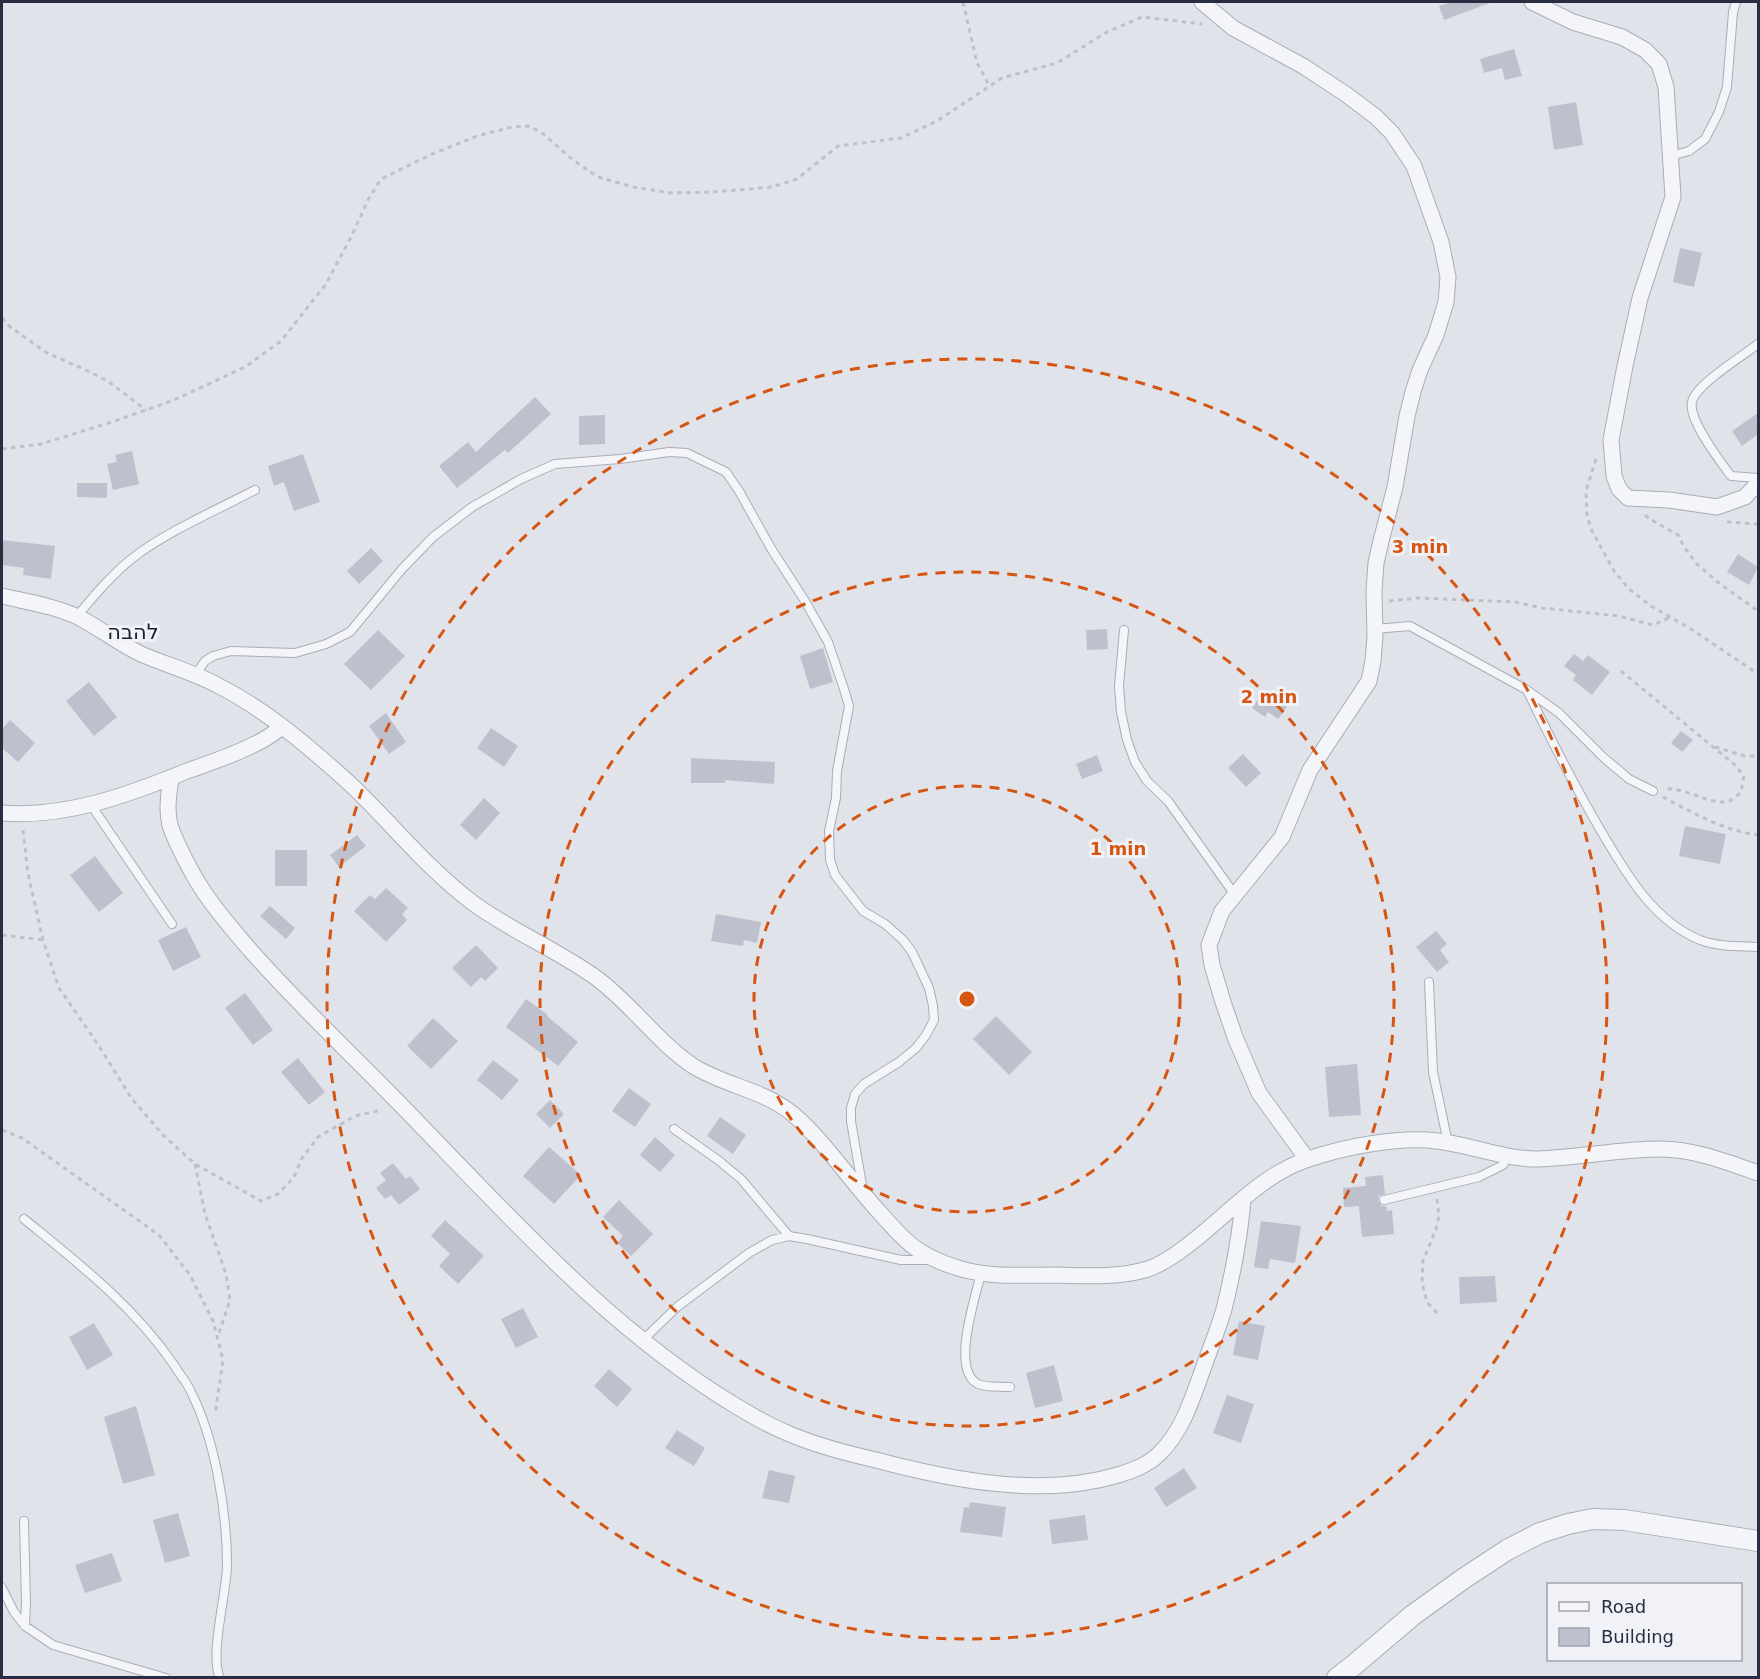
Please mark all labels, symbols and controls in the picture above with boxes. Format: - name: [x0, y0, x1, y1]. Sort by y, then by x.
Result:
- text: 3 min: [1392, 536, 1448, 557]
- district label: להבה: [107, 620, 159, 644]
- text: 2 min: [1241, 686, 1297, 707]
- text: 1 min: [1090, 838, 1146, 859]
- centre of rings: [957, 989, 977, 1009]
- legend: [1547, 1583, 1742, 1661]
- text: Road: [1601, 1596, 1646, 1617]
- text: Building: [1601, 1626, 1674, 1647]

